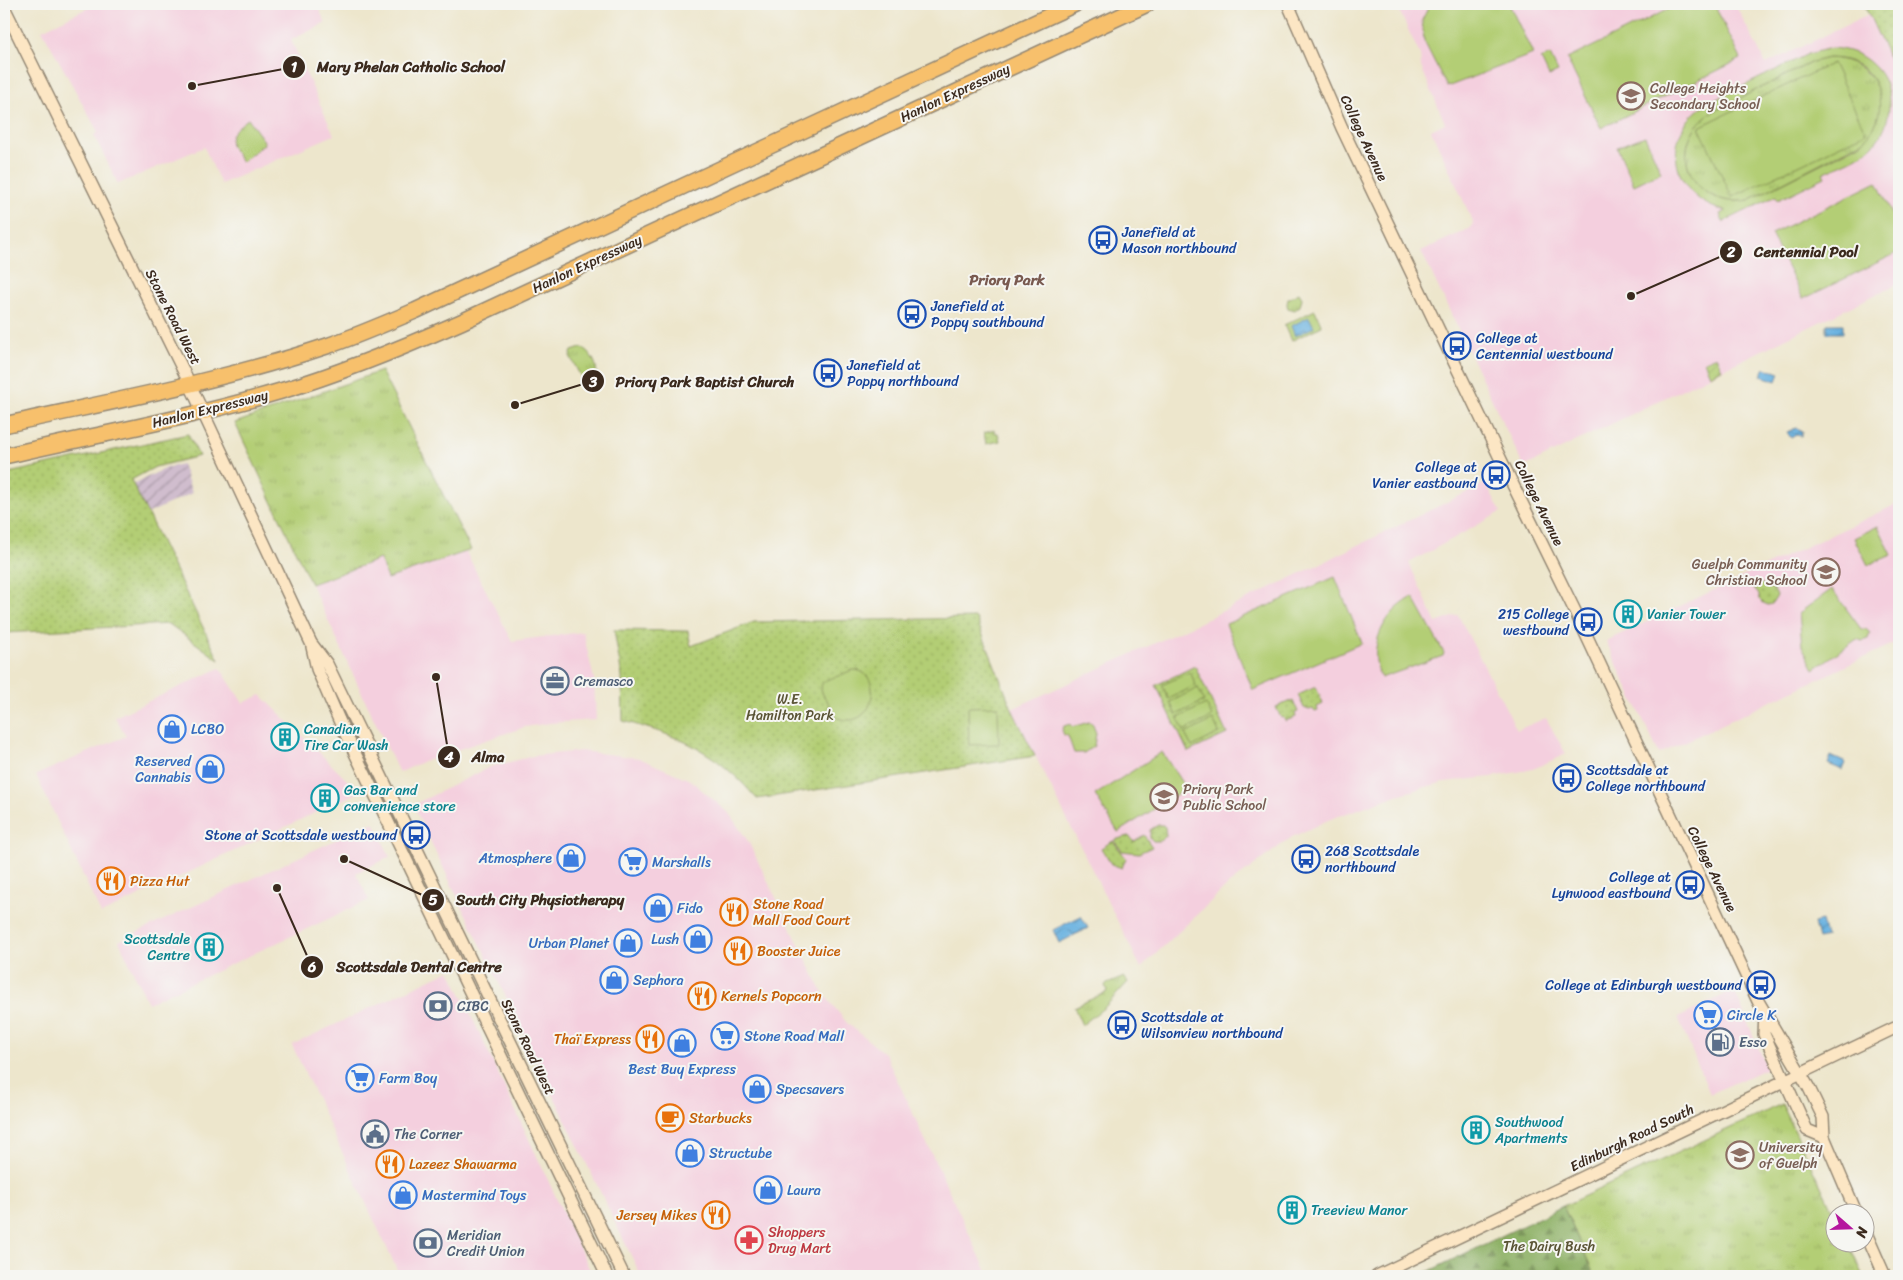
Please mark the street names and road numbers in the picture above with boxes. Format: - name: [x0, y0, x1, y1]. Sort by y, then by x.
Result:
- street label: Hanlon Expressway: [896, 56, 1015, 129]
- street label: College Avenue: [1333, 90, 1395, 186]
- street label: Hanlon Expressway: [528, 227, 647, 300]
- street label: Stone Road West: [138, 265, 208, 369]
- street label: Hanlon Expressway: [149, 382, 271, 436]
- street label: College Avenue: [1507, 456, 1571, 551]
- street label: College Avenue: [1680, 822, 1744, 917]
- street label: Stone Road West: [494, 994, 562, 1100]
- street label: Edinburgh Road South: [1566, 1097, 1698, 1179]

